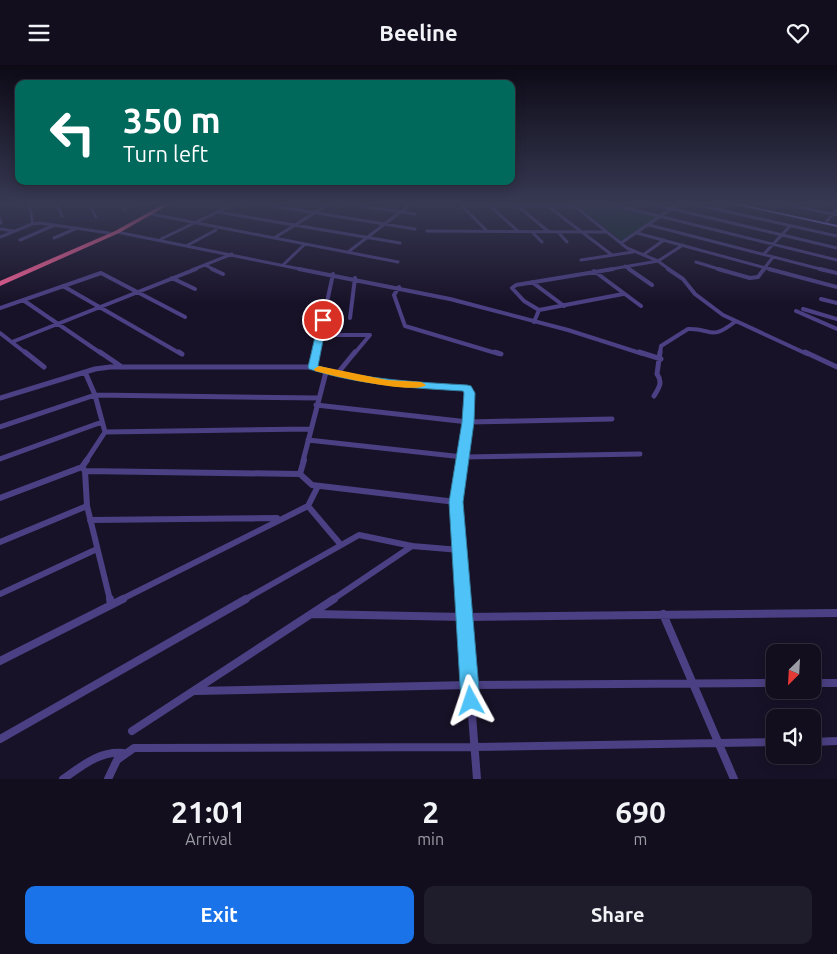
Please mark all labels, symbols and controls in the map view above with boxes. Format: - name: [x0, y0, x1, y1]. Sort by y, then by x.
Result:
- icon: menu: [25, 19, 53, 47]
- icon: heart: [784, 19, 812, 47]
- text: Beeline: [379, 20, 458, 45]
- icon: left: [40, 100, 105, 165]
- text: 350 m: [123, 100, 221, 140]
- text: Turn left: [123, 141, 208, 166]
- pin: [302, 299, 344, 341]
- icon: arrive: [309, 306, 337, 334]
- north arrow: [766, 644, 821, 699]
- map controls: [766, 644, 821, 764]
- position arrow: [444, 674, 496, 726]
- button: sound: [766, 709, 821, 764]
- text: 21:01: [171, 795, 246, 829]
- text: 2: [422, 795, 439, 829]
- text: 690: [615, 795, 666, 829]
- text: Arrival: [185, 830, 232, 848]
- text: min: [417, 830, 444, 848]
- text: m: [634, 830, 647, 848]
- button: Exit: [25, 886, 414, 944]
- button: Share: [424, 886, 812, 944]

